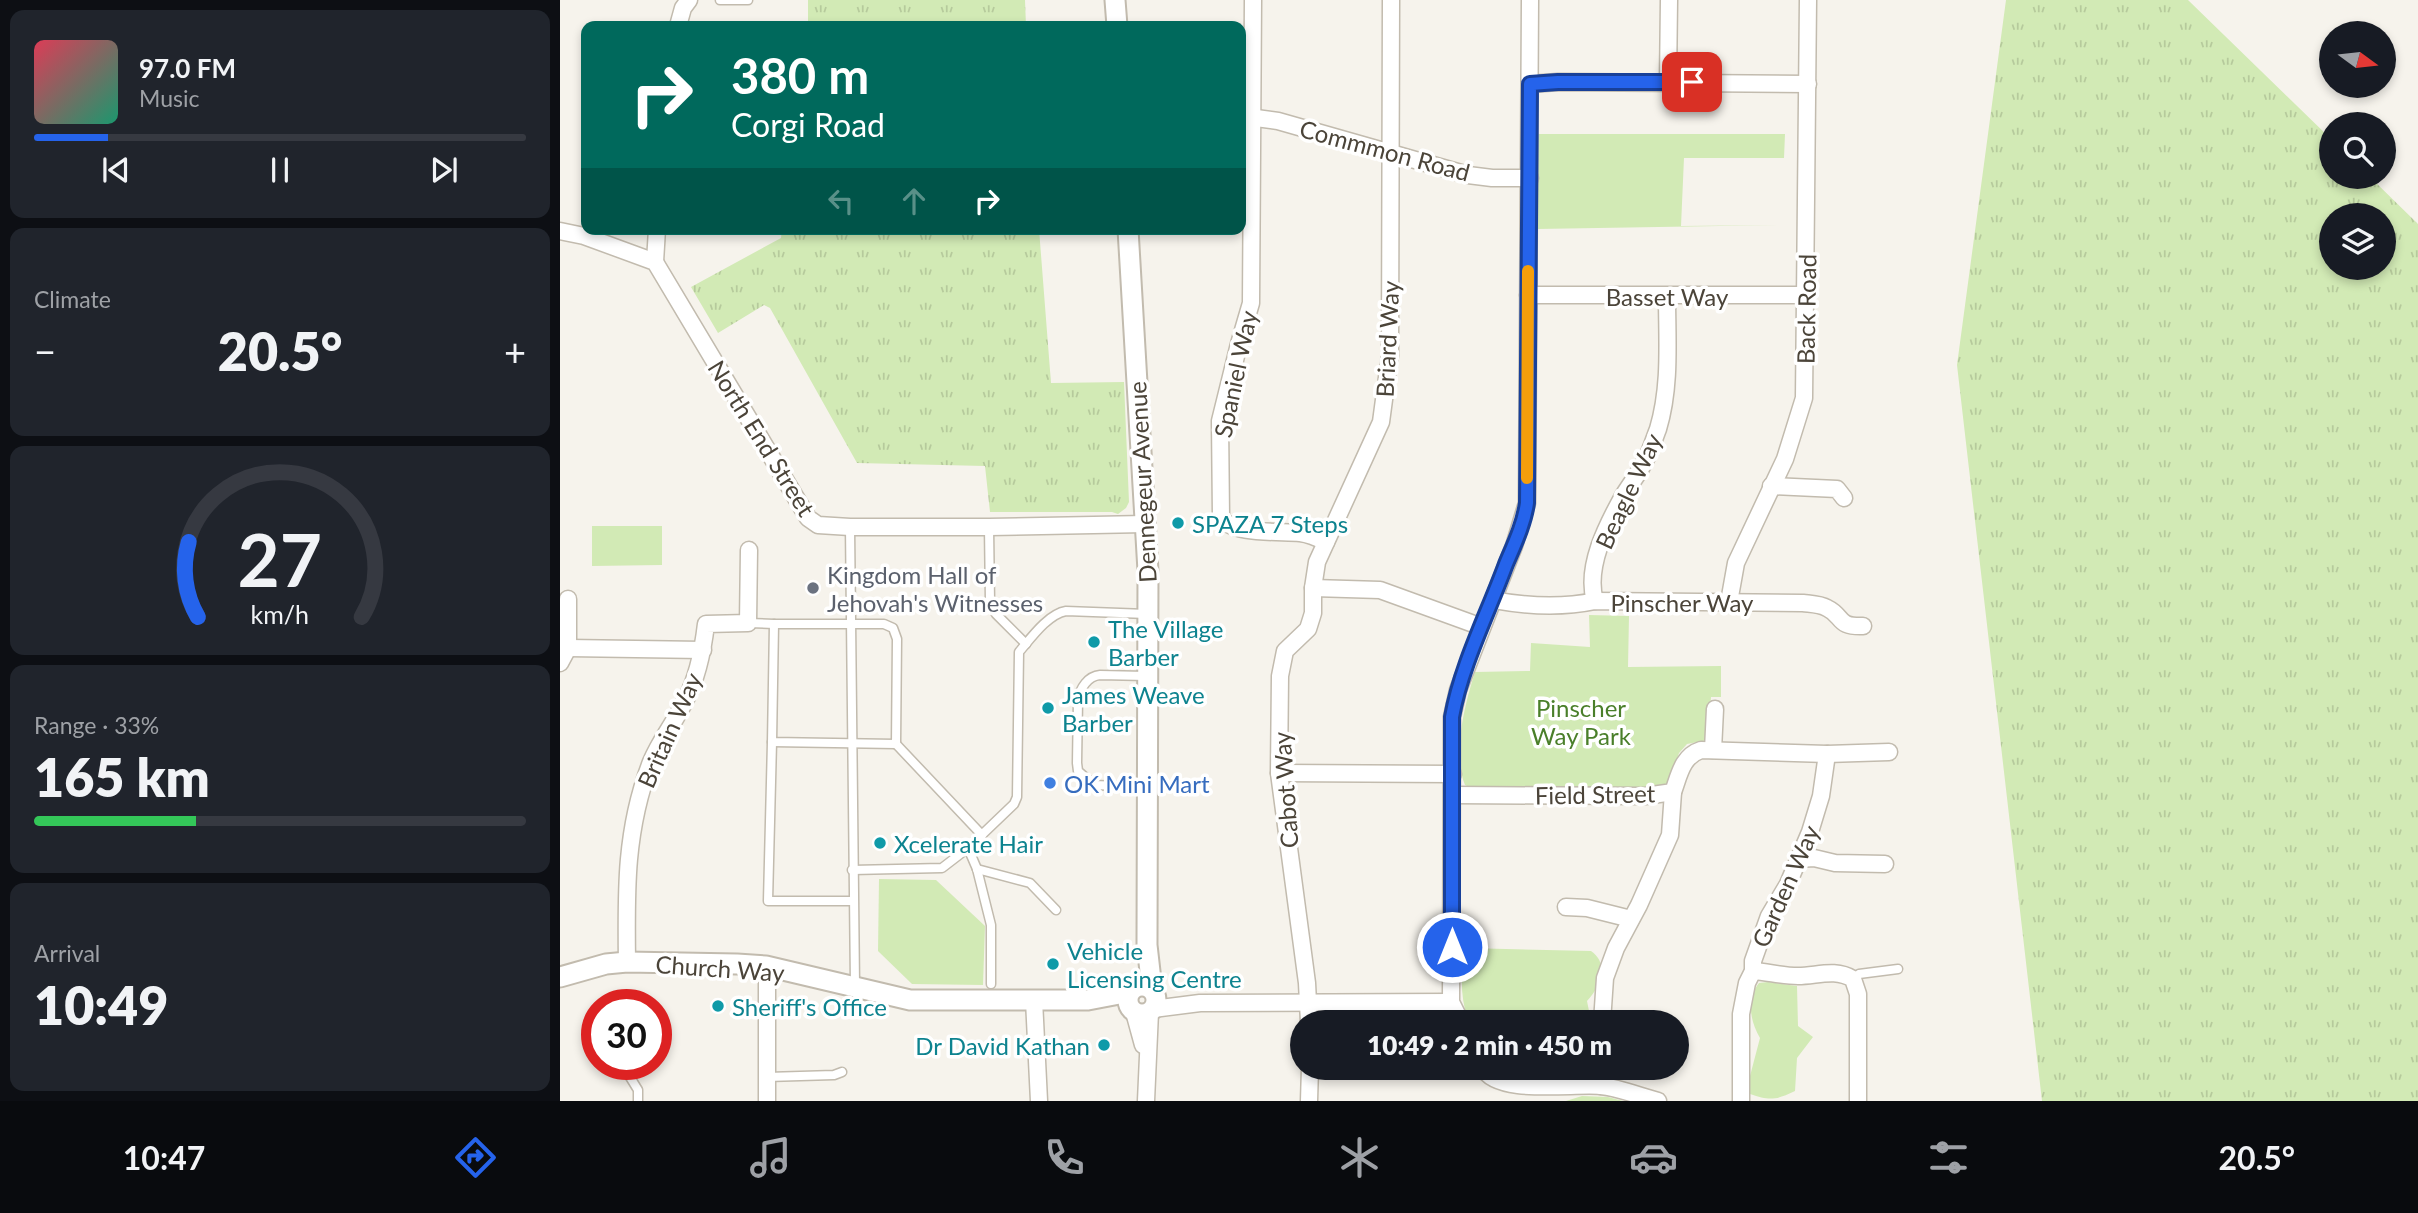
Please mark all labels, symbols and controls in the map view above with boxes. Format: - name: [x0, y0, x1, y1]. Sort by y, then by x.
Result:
- north arrow: [2319, 21, 2396, 98]
- map controls: [2319, 21, 2396, 280]
- text: 380 m: [731, 46, 869, 104]
- icon: right: [616, 49, 707, 140]
- text: 97.0 FM: [139, 52, 236, 84]
- pin: [1662, 52, 1722, 112]
- icon: arrive: [1673, 63, 1711, 101]
- text: Music: [139, 84, 199, 112]
- text: Corgi Road: [731, 105, 885, 144]
- button: search: [2319, 112, 2396, 189]
- street label: Commmon Road: [1297, 113, 1473, 187]
- icon: previous: [97, 151, 135, 189]
- icon: pause: [261, 151, 299, 189]
- icon: next: [425, 151, 463, 189]
- icon: left: [822, 182, 860, 220]
- icon: ahead: [895, 182, 933, 220]
- icon: right: [968, 182, 1006, 220]
- button: layers: [2319, 203, 2396, 280]
- street label: Back Road: [1791, 254, 1821, 364]
- street label: Briard Way: [1369, 279, 1405, 398]
- street label: Basset Way: [1606, 282, 1729, 311]
- text: Climate: [34, 285, 111, 313]
- street label: Spaniel Way: [1207, 307, 1263, 440]
- text: 20.5°: [218, 320, 342, 382]
- text: −: [34, 328, 56, 374]
- text: +: [504, 328, 526, 374]
- street label: North End Street: [703, 355, 822, 522]
- street label: Dennegeur Avenue: [1122, 381, 1162, 583]
- street label: Beagle Way: [1589, 428, 1668, 553]
- place label: SPAZA 7 Steps: [1192, 509, 1348, 538]
- text: 27: [238, 515, 322, 603]
- marker: SPAZA 7 Steps: [1170, 515, 1186, 531]
- place label: Kingdom Hall of Jehovah's Witnesses: [827, 560, 1043, 617]
- marker: Kingdom Hall of Jehovah's Witnesses: [805, 580, 821, 596]
- street label: Pinscher Way: [1611, 588, 1754, 617]
- text: km/h: [251, 598, 309, 628]
- place label: The Village Barber: [1108, 614, 1224, 671]
- marker: The Village Barber: [1086, 634, 1102, 650]
- street label: Britain Way: [631, 667, 707, 792]
- place label: James Weave Barber: [1062, 680, 1205, 737]
- park label: Pinscher Way Park: [1531, 693, 1632, 750]
- marker: James Weave Barber: [1040, 700, 1056, 716]
- text: Range · 33%: [34, 711, 159, 739]
- street label: Cabot Way: [1266, 730, 1304, 849]
- text: 165 km: [34, 746, 210, 808]
- place label: OK Mini Mart: [1064, 769, 1210, 798]
- marker: OK Mini Mart: [1042, 775, 1058, 791]
- street label: Field Street: [1535, 778, 1656, 810]
- street label: Garden Way: [1745, 820, 1825, 952]
- place label: Xcelerate Hair: [894, 829, 1043, 858]
- marker: Xcelerate Hair: [872, 835, 888, 851]
- position arrow: [1415, 910, 1489, 984]
- place label: Vehicle Licensing Centre: [1067, 936, 1242, 993]
- text: Arrival: [34, 939, 100, 967]
- street label: Church Way: [655, 949, 786, 987]
- marker: Vehicle Licensing Centre: [1045, 956, 1061, 972]
- text: 10:49: [34, 974, 168, 1036]
- speed limit sign: 30: [581, 989, 672, 1080]
- place label: Sheriff's Office: [732, 992, 887, 1021]
- marker: Sheriff's Office: [710, 998, 726, 1014]
- text: 10:49 · 2 min · 450 m: [1367, 1029, 1612, 1061]
- place label: Dr David Kathan: [915, 1031, 1090, 1060]
- marker: Dr David Kathan: [1096, 1037, 1112, 1053]
- icon: directions: [451, 1133, 500, 1182]
- icon: music: [746, 1133, 795, 1182]
- icon: phone: [1040, 1133, 1089, 1182]
- icon: climate: [1335, 1133, 1384, 1182]
- icon: car: [1629, 1133, 1678, 1182]
- icon: filters: [1924, 1133, 1973, 1182]
- text: 10:47: [123, 1138, 205, 1177]
- text: 20.5°: [2219, 1138, 2295, 1177]

